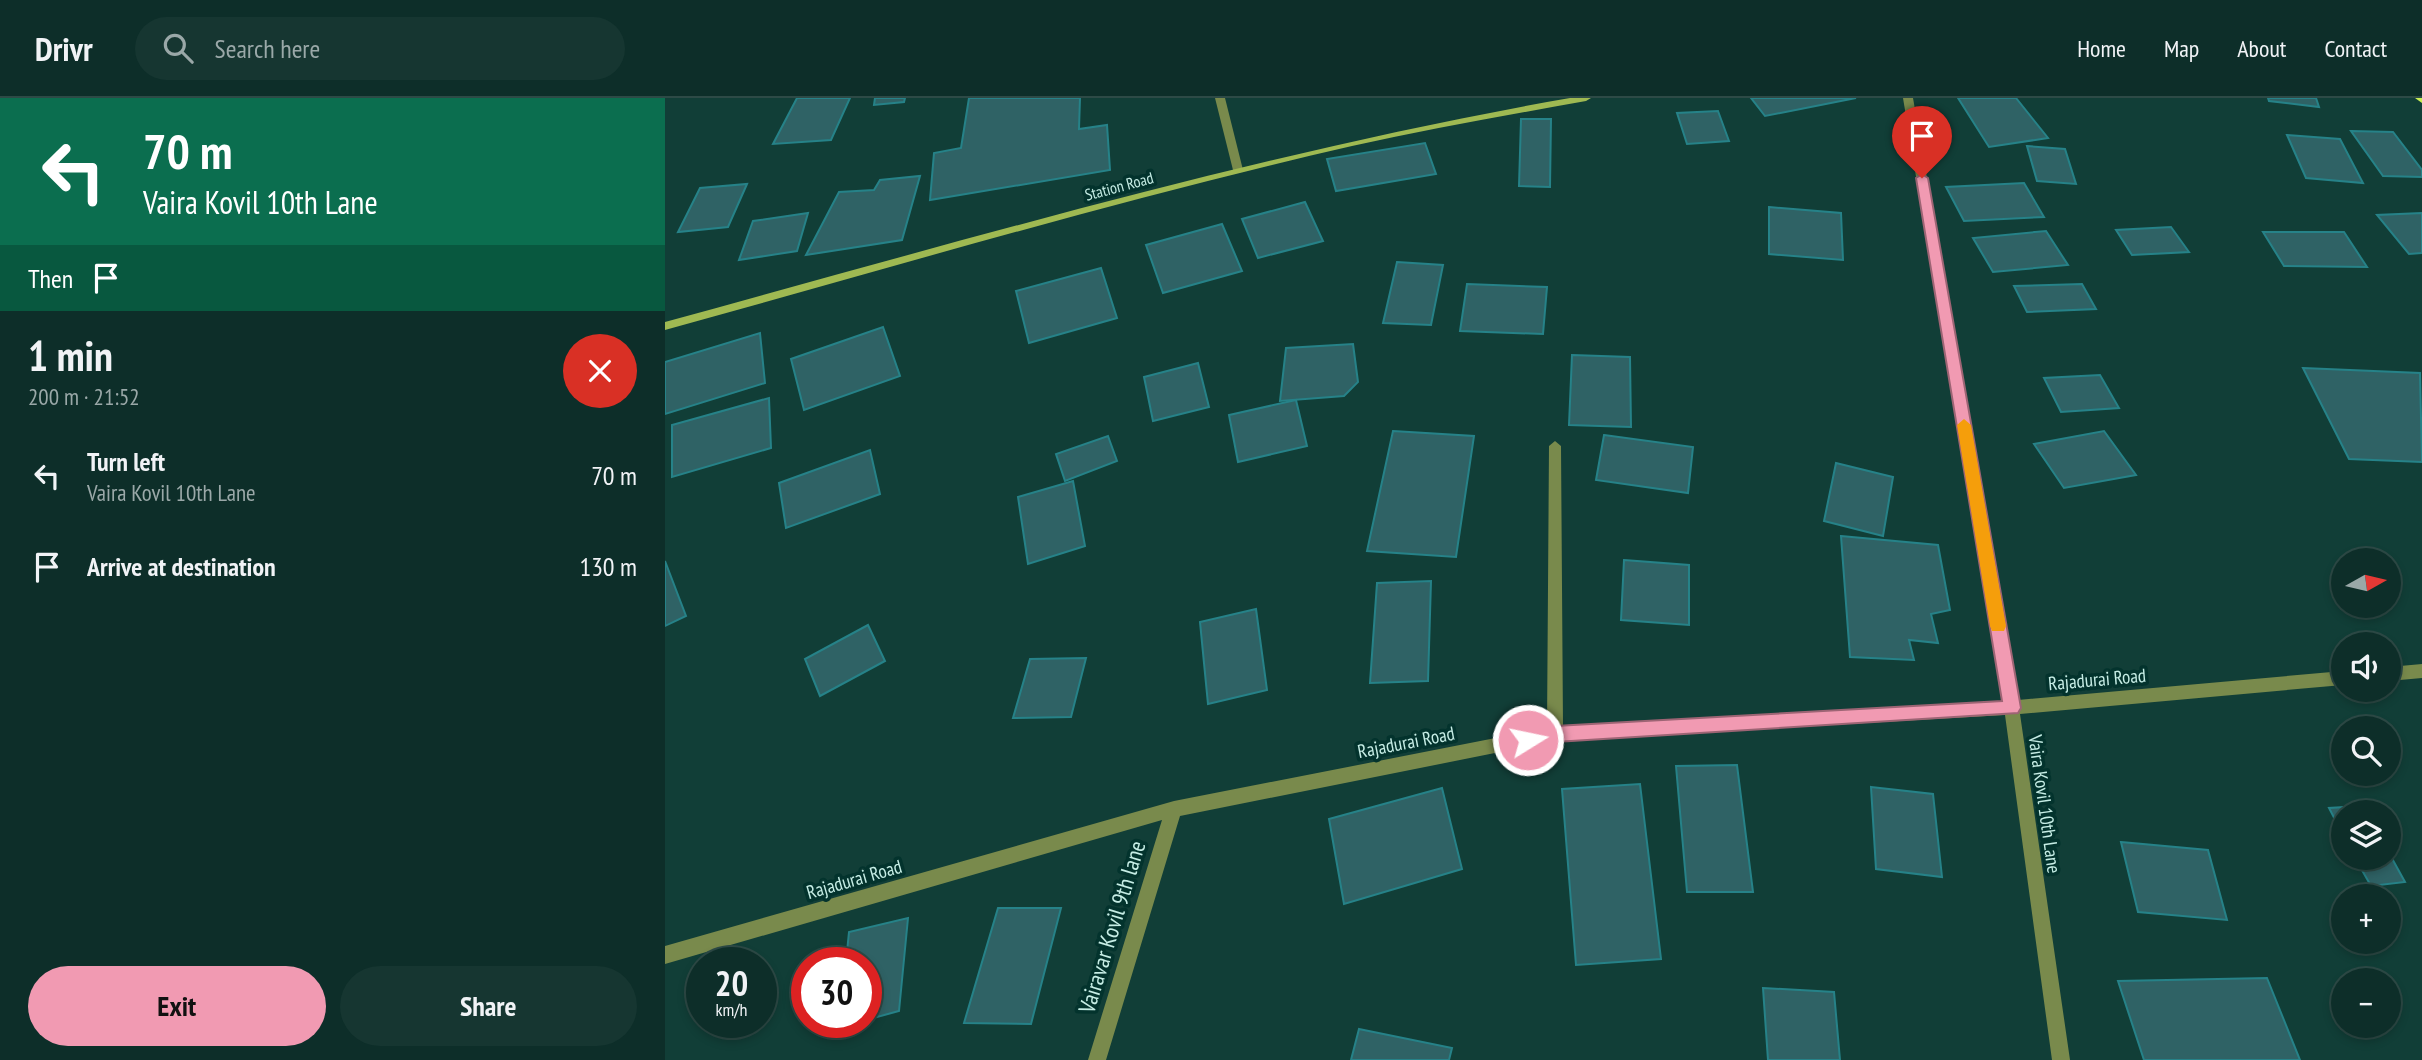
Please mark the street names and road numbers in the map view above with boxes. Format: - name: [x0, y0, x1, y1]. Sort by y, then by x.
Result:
- street label: Station Road: [1083, 167, 1156, 205]
- street label: Rajadurai Road: [2047, 663, 2147, 695]
- street label: Rajadurai Road: [1355, 721, 1457, 763]
- street label: Vaira Kovil 10th Lane: [2023, 732, 2067, 875]
- street label: Vairavar Kovil 9th lane: [1071, 837, 1152, 1018]
- street label: Rajadurai Road: [803, 854, 905, 904]

